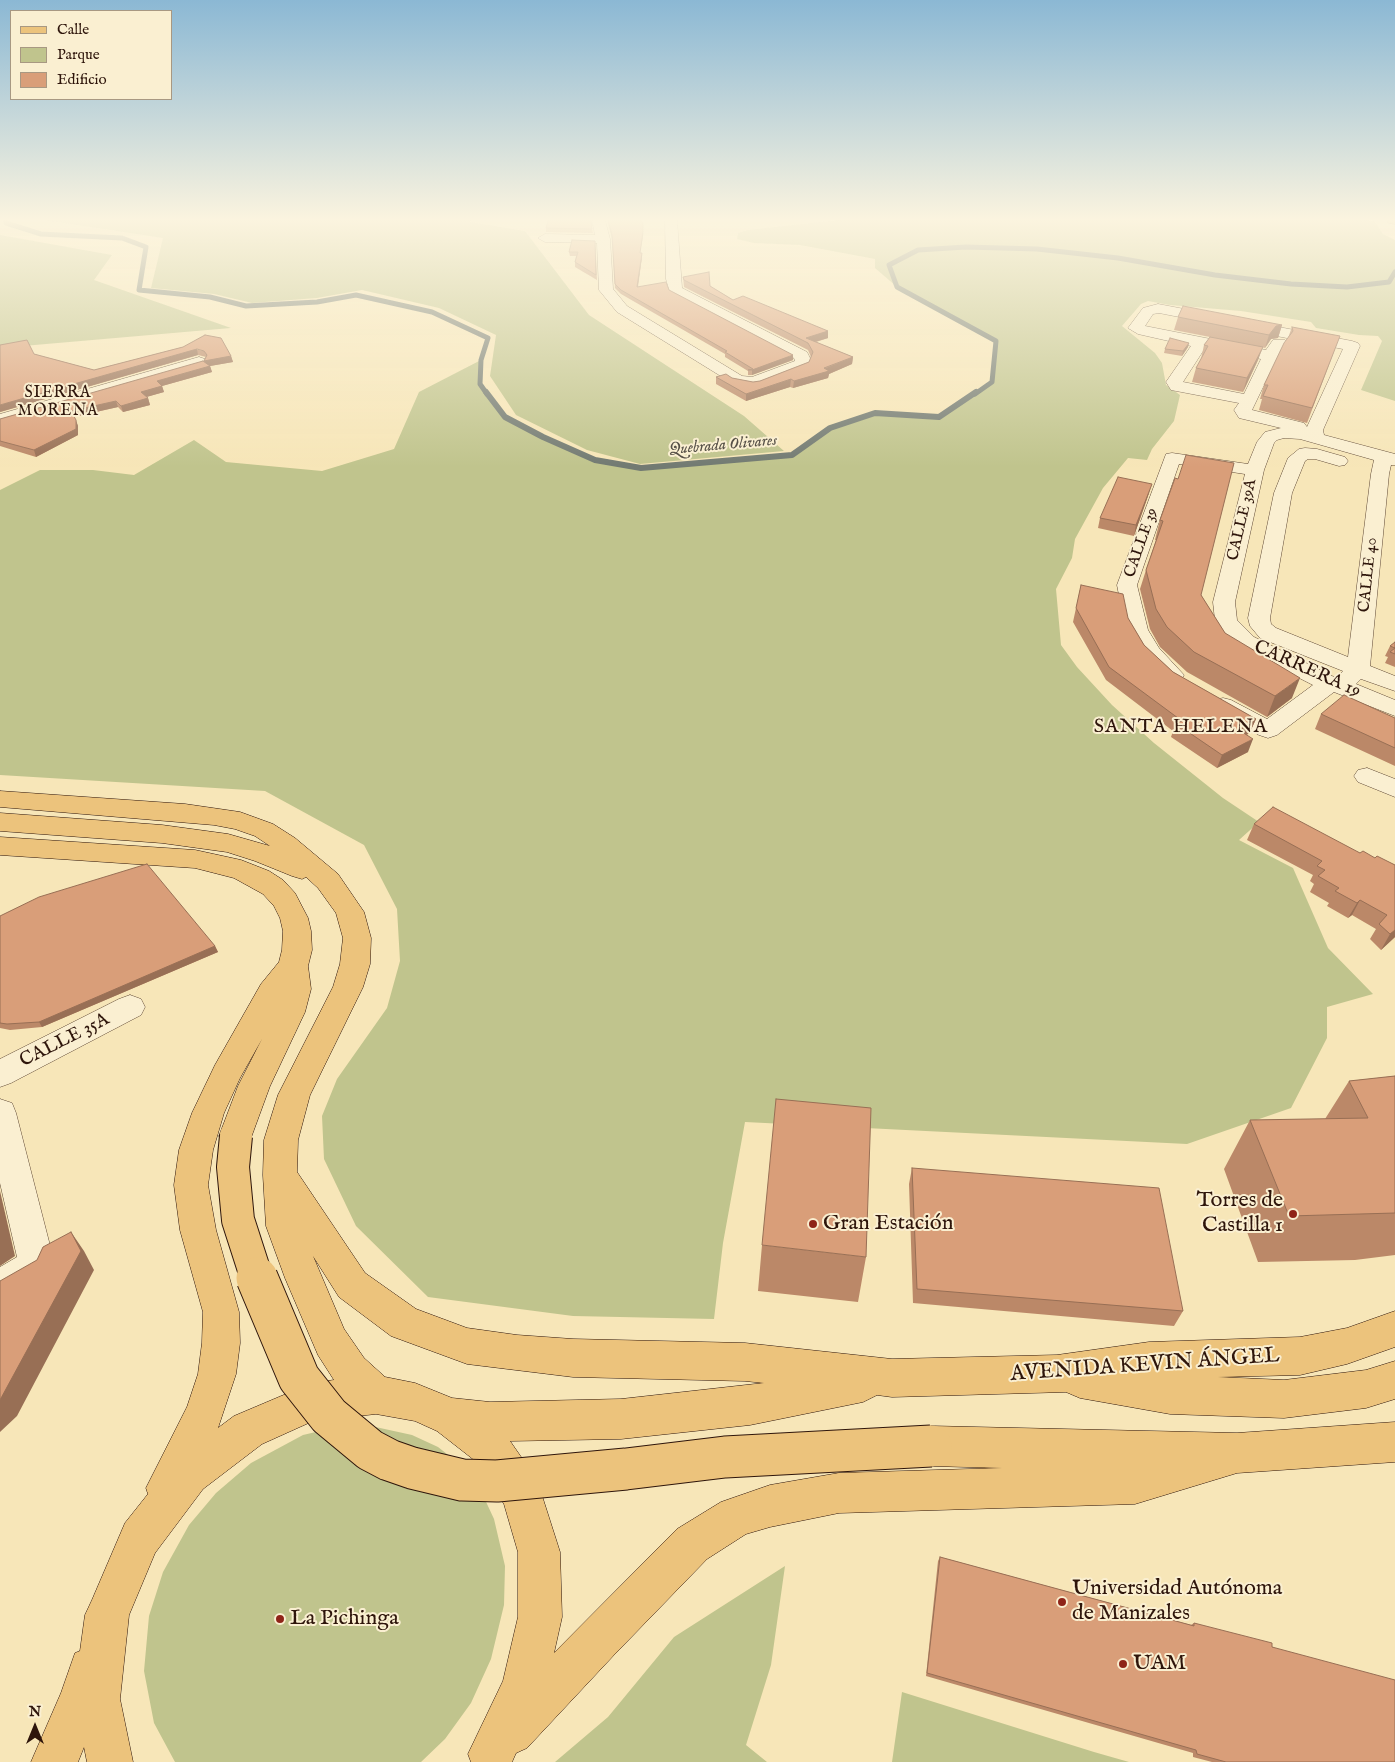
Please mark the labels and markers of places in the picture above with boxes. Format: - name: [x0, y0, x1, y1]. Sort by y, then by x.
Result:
- place label: Torres de Castilla 1: [1197, 1188, 1283, 1240]
- marker: Torres de Castilla 1: [1287, 1208, 1299, 1220]
- place label: Gran Estación: [823, 1211, 953, 1237]
- marker: Gran Estación: [807, 1218, 819, 1230]
- place label: Universidad Autónoma de Manizales: [1072, 1576, 1282, 1628]
- marker: Universidad Autónoma de Manizales: [1056, 1596, 1068, 1608]
- place label: La Pichinga: [290, 1606, 399, 1632]
- marker: La Pichinga: [274, 1613, 286, 1625]
- place label: UAM: [1133, 1651, 1186, 1677]
- marker: UAM: [1117, 1658, 1129, 1670]

